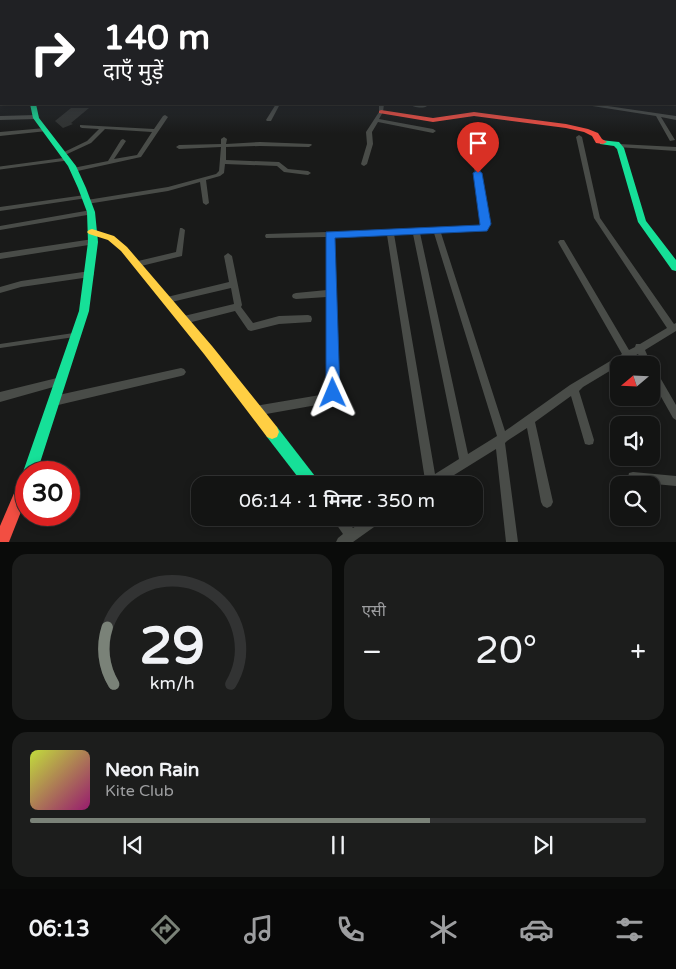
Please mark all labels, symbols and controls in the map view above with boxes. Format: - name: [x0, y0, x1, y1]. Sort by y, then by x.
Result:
- text: 140 m: [103, 17, 210, 59]
- icon: right: [20, 20, 85, 85]
- text: दाएँ मुड़ें: [103, 59, 163, 85]
- pin: [457, 122, 499, 173]
- icon: arrive: [464, 129, 492, 157]
- north arrow: [610, 356, 660, 406]
- map controls: [610, 356, 660, 526]
- position arrow: [306, 366, 358, 418]
- button: sound: [610, 416, 660, 466]
- speed limit sign: 30: [15, 461, 80, 526]
- button: search: [610, 476, 660, 526]
- text: 06:14 · 1 मिनट · 350 m: [239, 490, 435, 512]
- text: एसी: [362, 601, 386, 621]
- text: 29: [139, 615, 205, 678]
- text: 20°: [475, 628, 537, 674]
- text: −: [362, 635, 382, 669]
- text: +: [630, 635, 646, 669]
- text: km/h: [150, 673, 194, 694]
- text: Neon Rain: [105, 759, 199, 781]
- text: Kite Club: [105, 781, 174, 801]
- icon: previous: [119, 831, 147, 859]
- icon: pause: [324, 831, 352, 859]
- icon: next: [529, 831, 557, 859]
- icon: directions: [148, 912, 183, 947]
- icon: music: [241, 912, 276, 947]
- icon: phone: [333, 912, 368, 947]
- icon: climate: [426, 912, 461, 947]
- icon: car: [519, 912, 554, 947]
- icon: filters: [612, 912, 647, 947]
- text: 06:13: [29, 916, 90, 942]

